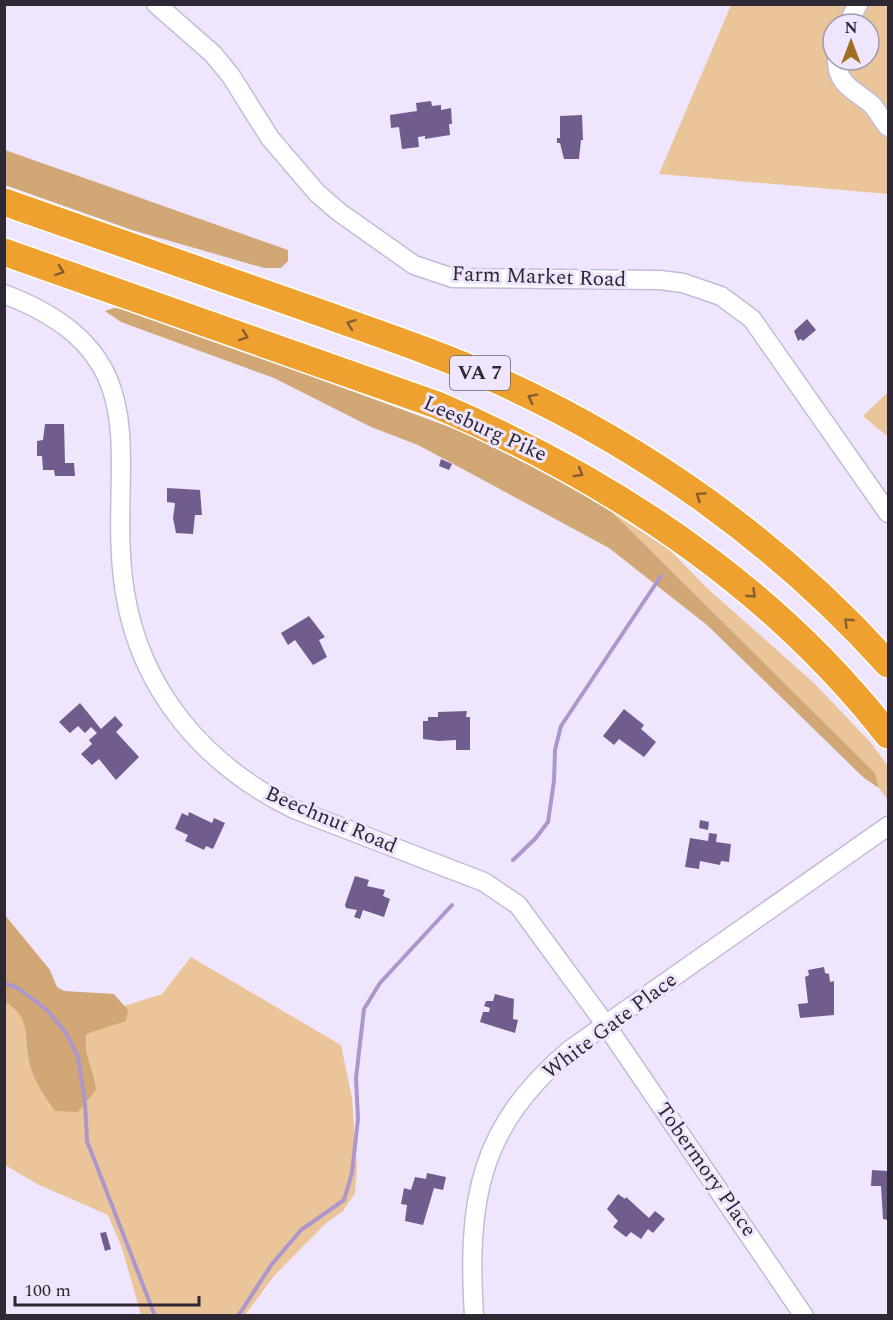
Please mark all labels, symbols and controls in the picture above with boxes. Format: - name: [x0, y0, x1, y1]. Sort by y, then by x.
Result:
- north arrow: [821, 12, 881, 72]
- text: N: [844, 16, 858, 40]
- street label: Farm Market Road: [451, 258, 627, 296]
- one-way arrow: [54, 264, 65, 276]
- one-way arrow: [346, 319, 357, 332]
- one-way arrow: [238, 328, 249, 341]
- road number: VA 7: [450, 356, 510, 390]
- street label: Leesburg Pike: [418, 387, 552, 471]
- one-way arrow: [527, 393, 538, 405]
- one-way arrow: [573, 466, 583, 478]
- one-way arrow: [695, 492, 706, 503]
- one-way arrow: [745, 587, 756, 598]
- one-way arrow: [845, 618, 855, 629]
- street label: Beechnut Road: [260, 778, 402, 862]
- street label: White Gate Place: [536, 965, 684, 1087]
- street label: Tobermory Place: [648, 1096, 764, 1244]
- scale bar: [15, 1269, 200, 1307]
- text: 100 m: [24, 1277, 71, 1304]

